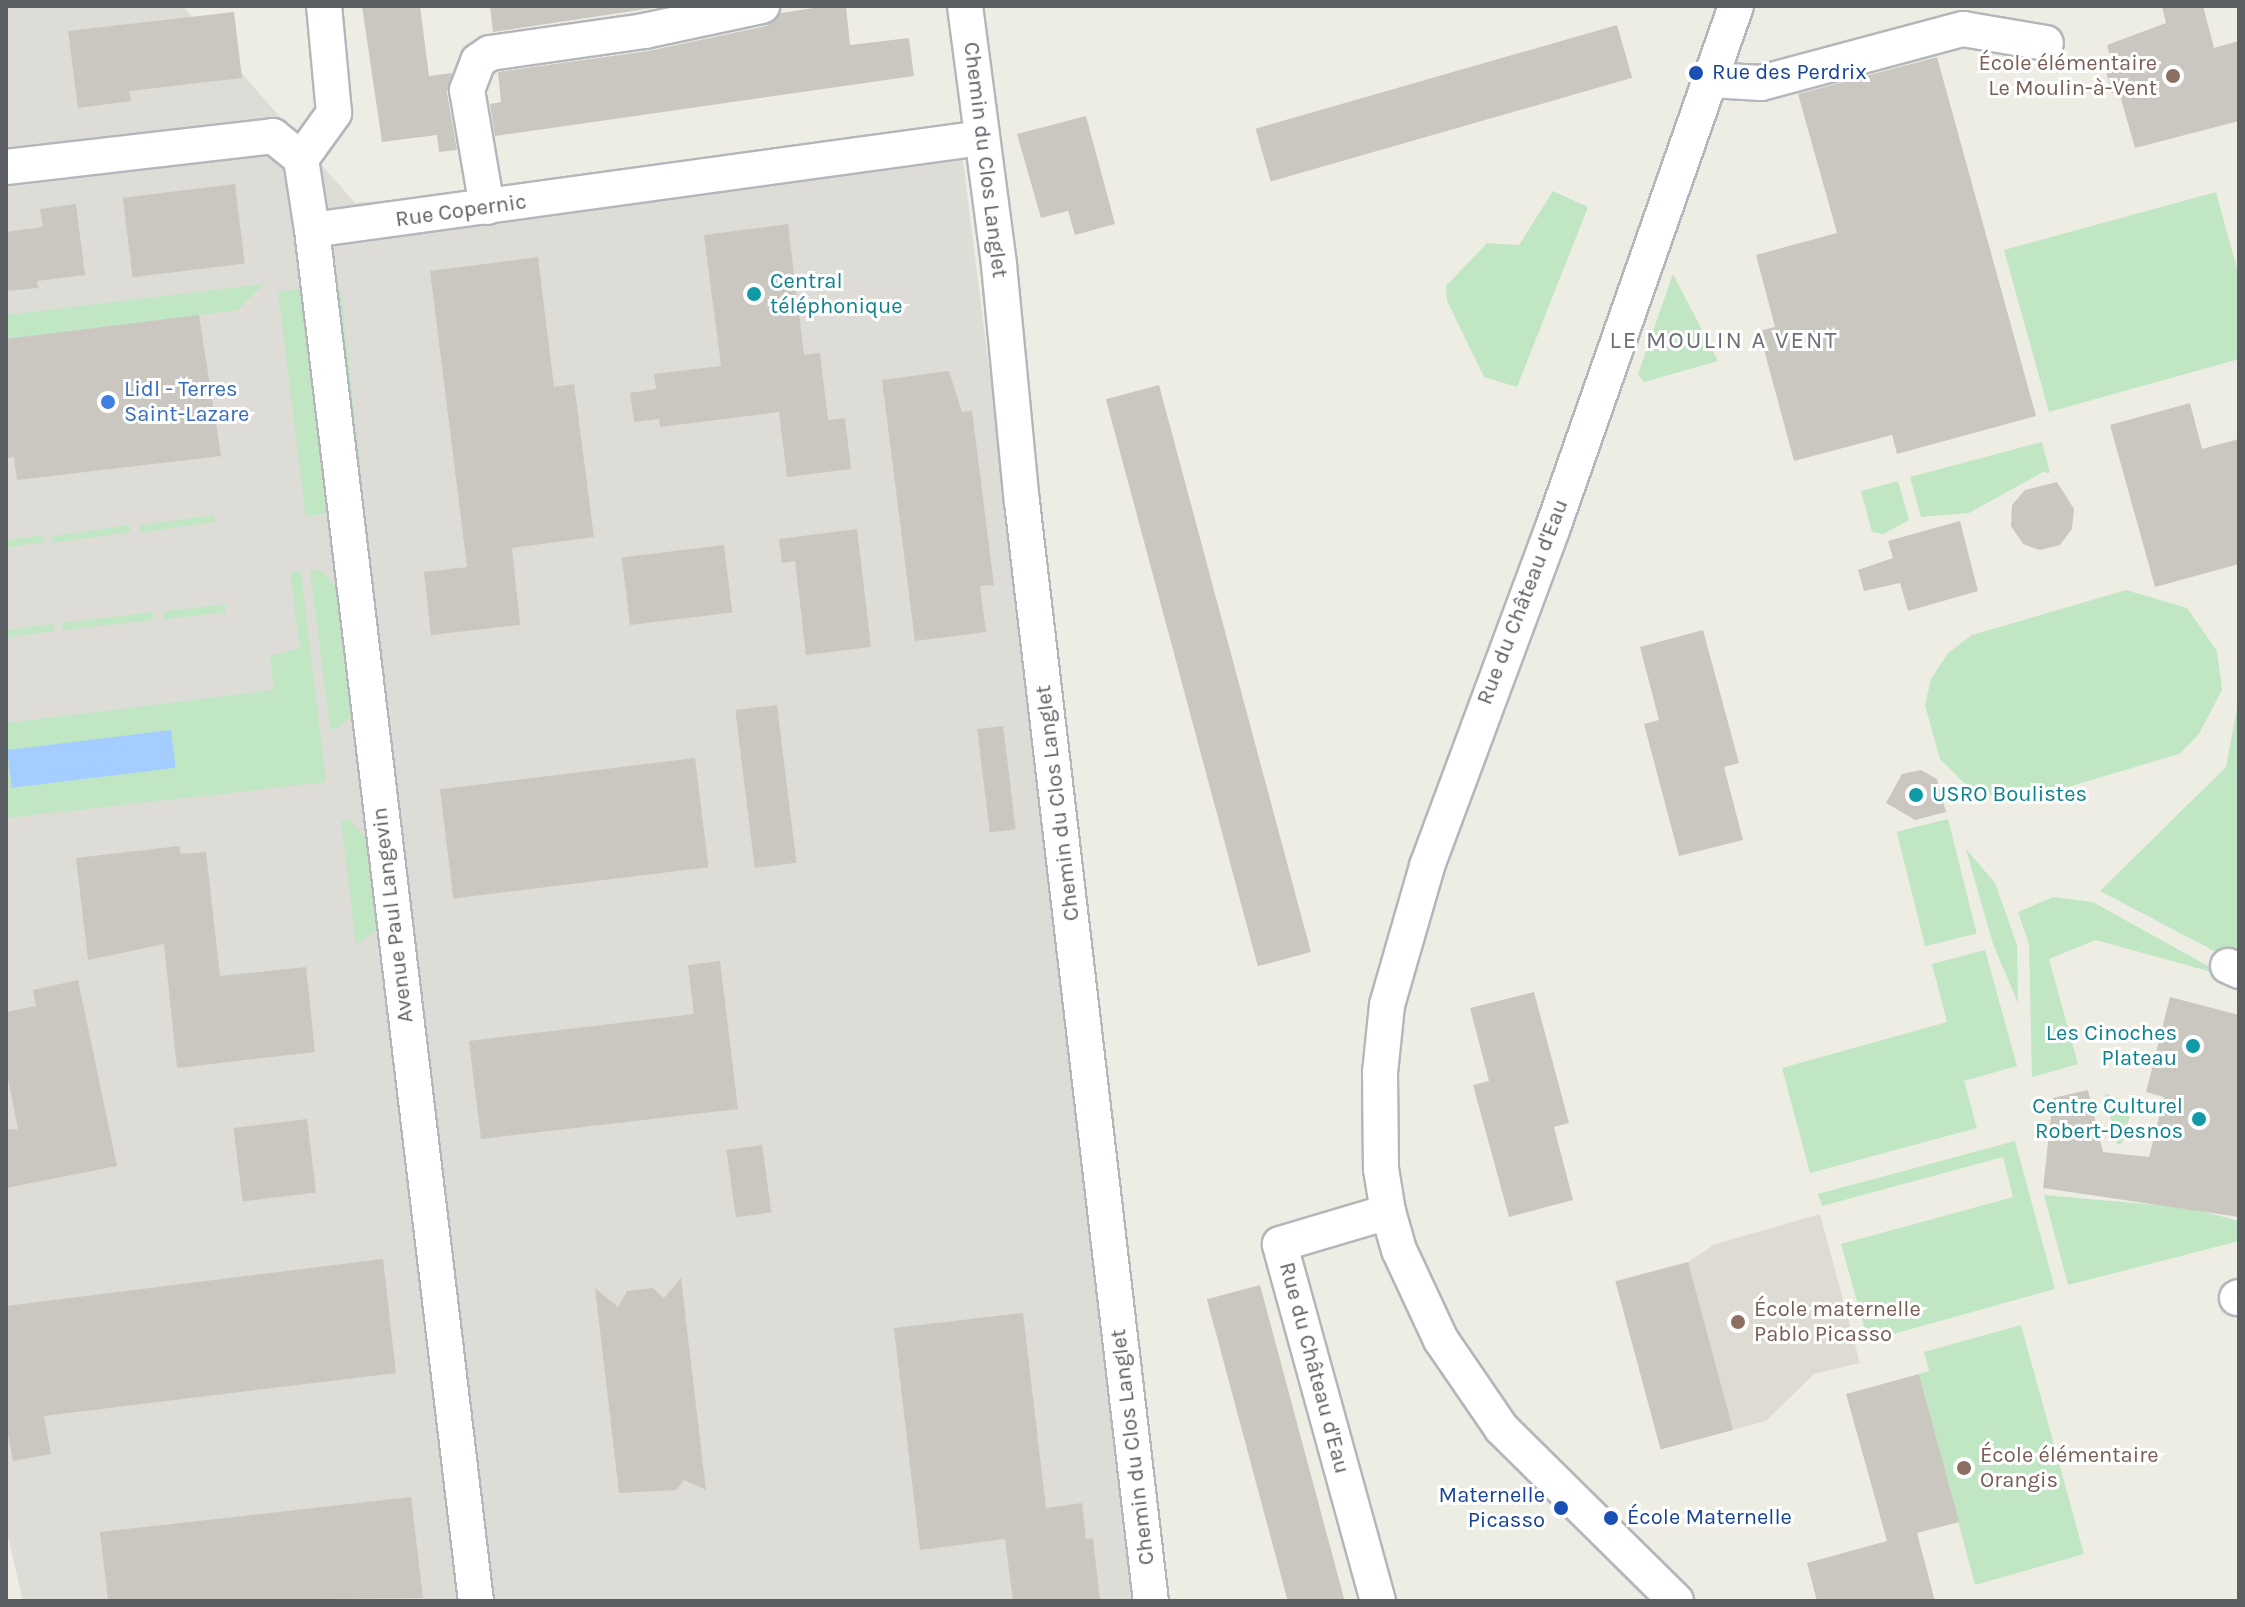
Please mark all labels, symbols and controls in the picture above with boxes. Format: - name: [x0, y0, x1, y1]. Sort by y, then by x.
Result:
- street label: Chemin du Clos Langlet: [957, 40, 1013, 280]
- place label: École élémentaire Le Moulin-à-Vent: [1978, 50, 2157, 102]
- place label: Rue des Perdrix: [1712, 60, 1867, 86]
- marker: Rue des Perdrix: [1687, 64, 1705, 82]
- marker: École élémentaire Le Moulin-à-Vent: [2164, 67, 2182, 85]
- street label: Rue Copernic: [394, 189, 528, 233]
- place label: Central téléphonique: [770, 268, 902, 320]
- marker: Central téléphonique: [745, 285, 763, 303]
- district label: LE MOULIN A VENT: [1610, 327, 1838, 355]
- place label: Lidl - Terres Saint-Lazare: [124, 376, 249, 428]
- marker: Lidl - Terres Saint-Lazare: [99, 393, 117, 411]
- street label: Rue du Château d'Eau: [1472, 496, 1574, 708]
- street label: Chemin du Clos Langlet: [1030, 683, 1086, 923]
- place label: USRO Boulistes: [1932, 782, 2087, 808]
- marker: USRO Boulistes: [1907, 786, 1925, 804]
- street label: Avenue Paul Langevin: [367, 806, 419, 1024]
- place label: Les Cinoches Plateau: [2046, 1020, 2177, 1072]
- marker: Les Cinoches Plateau: [2184, 1037, 2202, 1055]
- place label: Centre Culturel Robert-Desnos: [2032, 1093, 2183, 1144]
- marker: Centre Culturel Robert-Desnos: [2190, 1110, 2208, 1128]
- street label: Rue du Château d'Eau: [1273, 1259, 1355, 1477]
- place label: École maternelle Pablo Picasso: [1754, 1296, 1921, 1348]
- marker: École maternelle Pablo Picasso: [1729, 1313, 1747, 1331]
- street label: Chemin du Clos Langlet: [1105, 1327, 1161, 1567]
- place label: École élémentaire Orangis: [1980, 1442, 2159, 1494]
- marker: École élémentaire Orangis: [1955, 1459, 1973, 1477]
- place label: Maternelle Picasso: [1439, 1482, 1545, 1534]
- marker: Maternelle Picasso: [1552, 1499, 1570, 1517]
- place label: École Maternelle: [1627, 1505, 1792, 1531]
- marker: École Maternelle: [1602, 1509, 1620, 1527]

